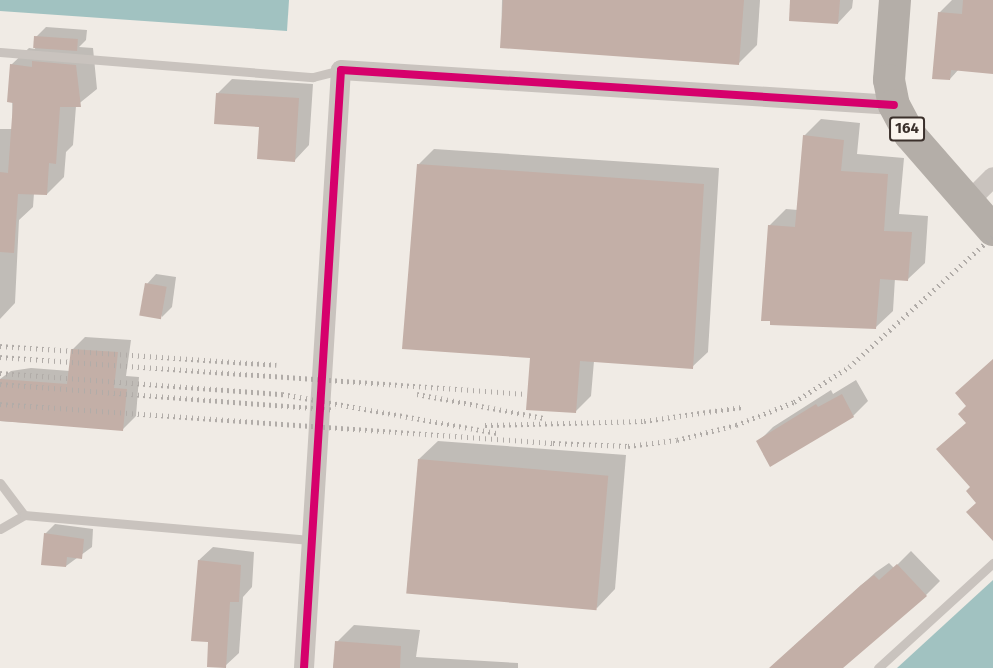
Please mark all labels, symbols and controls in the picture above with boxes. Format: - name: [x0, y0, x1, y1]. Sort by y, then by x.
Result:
- road number: 164: [889, 117, 925, 141]

